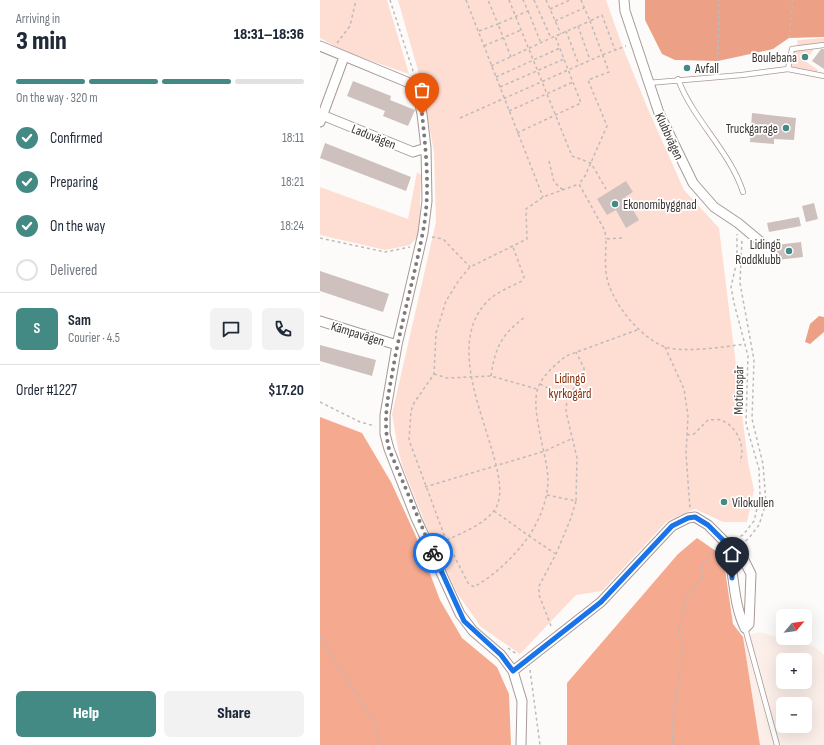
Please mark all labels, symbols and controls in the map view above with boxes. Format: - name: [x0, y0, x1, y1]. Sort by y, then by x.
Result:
- text: Arriving in: [16, 11, 60, 27]
- text: 18:31–18:36: [234, 25, 304, 44]
- text: 3 min: [16, 26, 67, 57]
- place label: Boulebana: [752, 50, 797, 66]
- marker: Boulebana: [800, 52, 810, 62]
- place label: Avfall: [694, 61, 719, 77]
- marker: Avfall: [682, 63, 692, 73]
- pin: [405, 73, 439, 114]
- icon: bag: [411, 79, 433, 101]
- text: On the way · 320 m: [16, 90, 98, 106]
- street label: Klubbvägen: [651, 110, 687, 163]
- street label: Laduvägen: [349, 121, 398, 153]
- place label: Truckgarage: [726, 121, 778, 137]
- marker: Truckgarage: [781, 123, 791, 133]
- icon: check: [16, 127, 38, 149]
- text: Confirmed: [50, 129, 103, 148]
- text: 18:11: [282, 130, 304, 146]
- icon: check: [16, 171, 38, 193]
- text: Preparing: [50, 173, 98, 192]
- text: 18:21: [281, 174, 304, 190]
- place label: Ekonomibyggnad: [623, 197, 697, 213]
- marker: Ekonomibyggnad: [610, 199, 620, 209]
- icon: check: [16, 215, 38, 237]
- text: On the way: [50, 217, 105, 236]
- text: 18:24: [281, 218, 304, 234]
- place label: Lidingö Roddklubb: [735, 237, 781, 268]
- marker: Lidingö Roddklubb: [784, 246, 794, 256]
- text: Delivered: [50, 261, 97, 280]
- button: chat: [210, 308, 252, 350]
- button: phone: [262, 308, 304, 350]
- text: Sam: [68, 311, 91, 330]
- street label: Kämpavägen: [329, 318, 386, 350]
- text: S: [34, 319, 40, 338]
- text: Courier · 4.5: [68, 330, 120, 346]
- street label: Motionspår: [731, 365, 747, 415]
- park label: Lidingö kyrkogård: [549, 371, 591, 402]
- text: Order #1227: [16, 381, 77, 400]
- text: $17.20: [268, 381, 304, 400]
- place label: Vilokullen: [732, 495, 774, 511]
- marker: Vilokullen: [719, 497, 729, 507]
- courier: [413, 533, 453, 573]
- pin: [715, 537, 749, 578]
- icon: bike: [422, 542, 444, 564]
- icon: home: [721, 543, 743, 565]
- north arrow: [776, 609, 812, 645]
- map controls: [776, 609, 812, 733]
- button: +: [776, 653, 812, 689]
- button: Help: [16, 691, 156, 737]
- button: Share: [164, 691, 304, 737]
- button: −: [776, 697, 812, 733]

